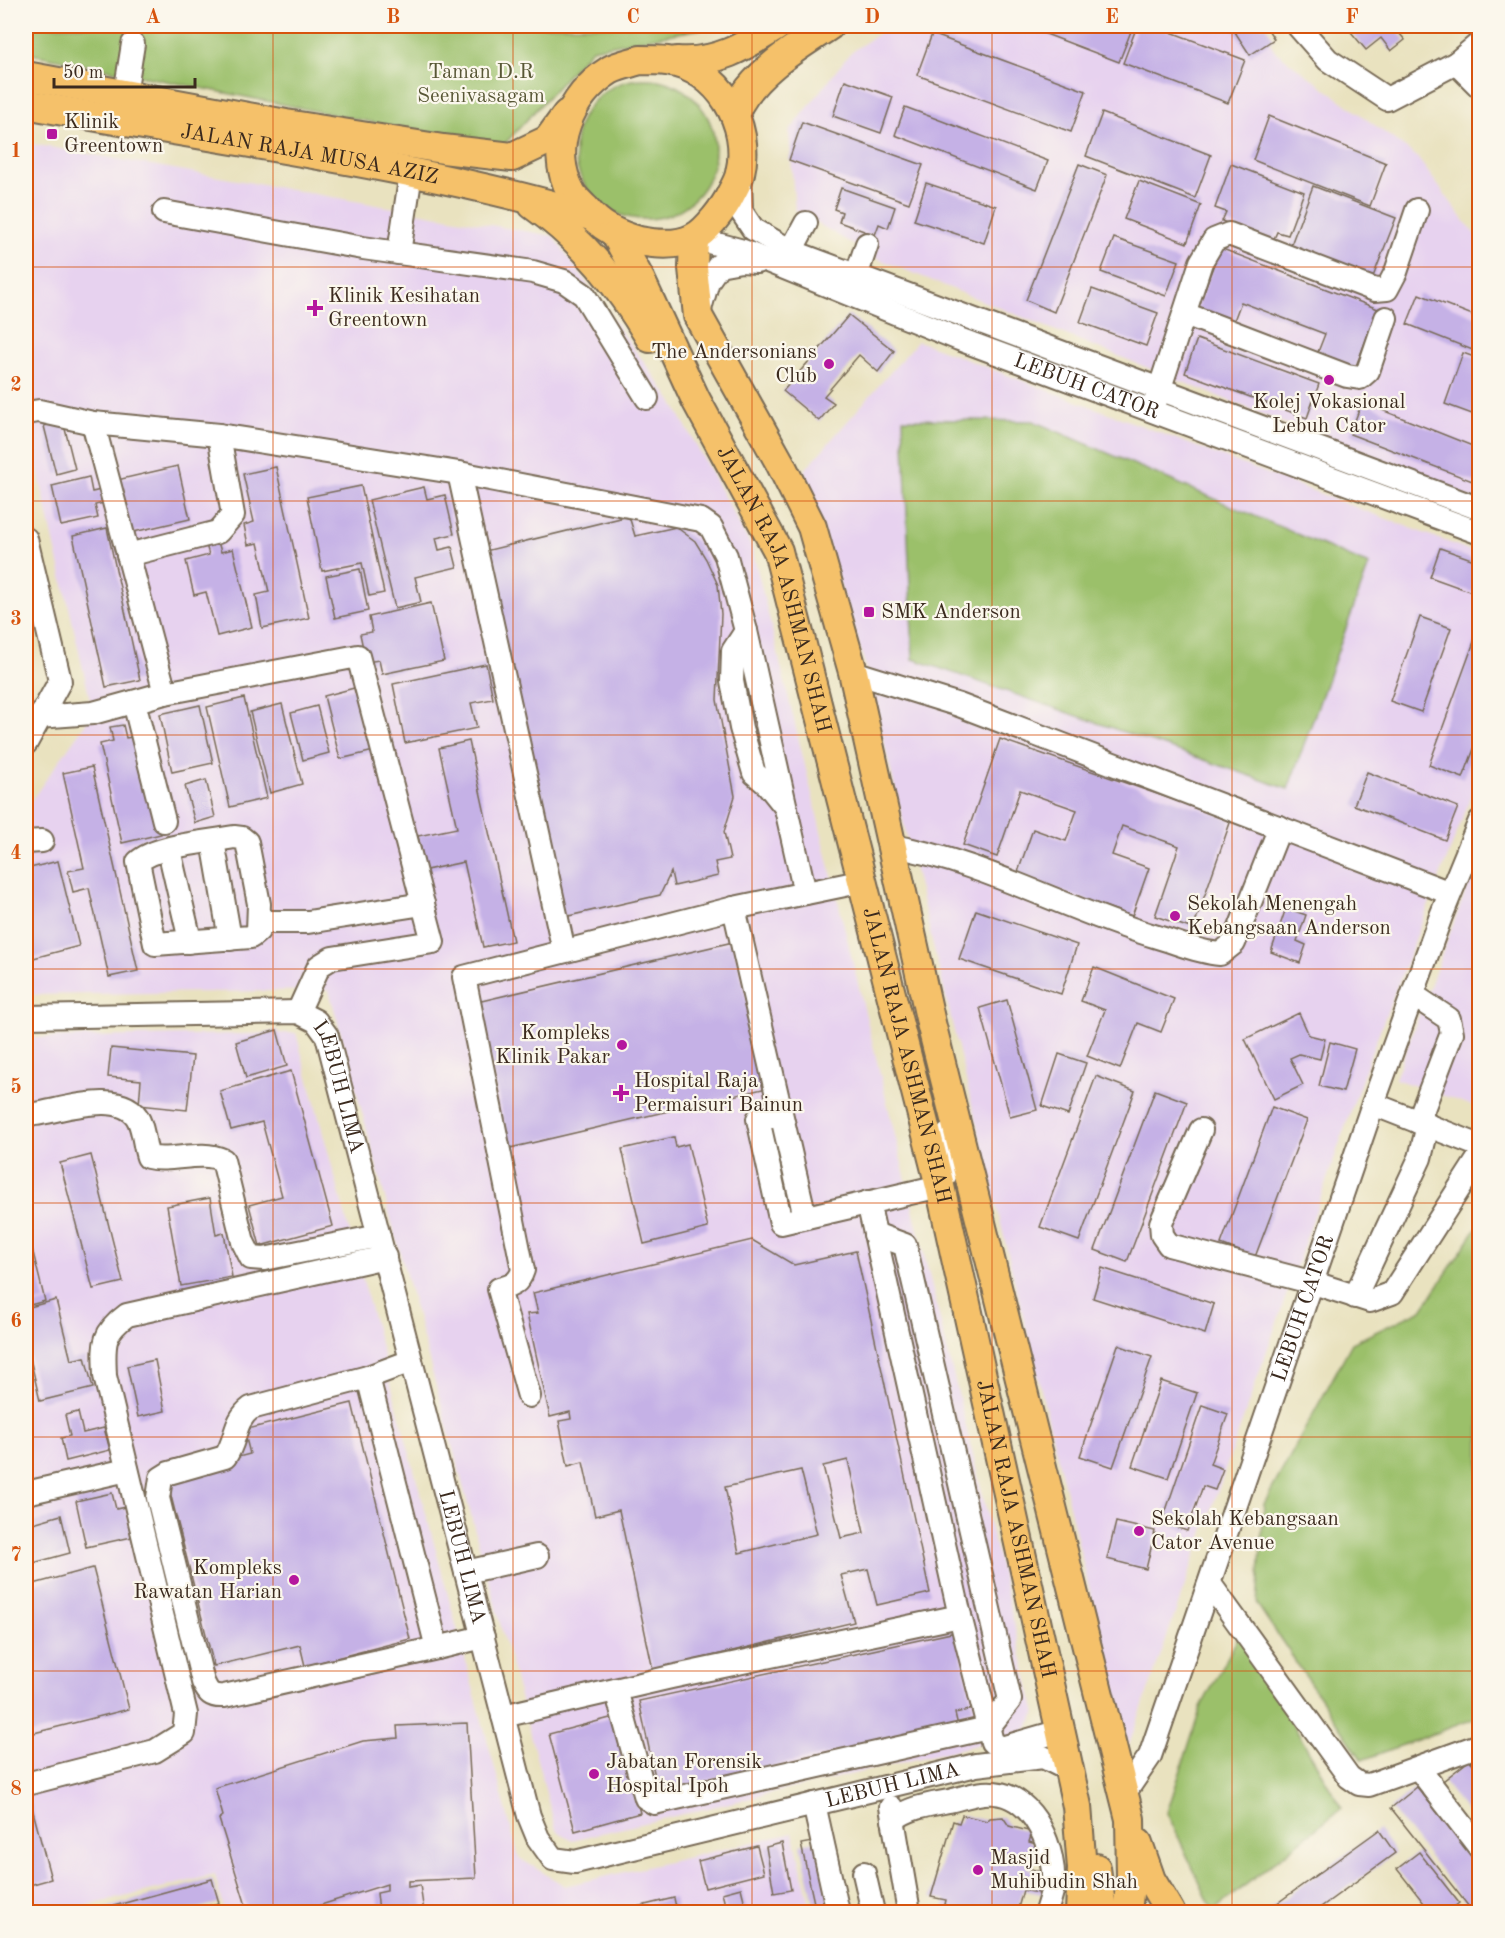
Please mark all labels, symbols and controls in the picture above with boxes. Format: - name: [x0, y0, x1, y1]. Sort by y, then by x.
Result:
- text: A: [145, 8, 161, 28]
- text: B: [386, 8, 400, 28]
- text: C: [626, 8, 640, 28]
- text: D: [864, 8, 880, 28]
- text: E: [1105, 8, 1119, 28]
- text: F: [1345, 8, 1359, 28]
- scale bar: [54, 51, 195, 89]
- park label: Taman D.R Seenivasagam: [417, 62, 545, 107]
- text: 50 m: [63, 64, 103, 82]
- place label: Klinik Greentown: [64, 112, 163, 157]
- street label: JALAN RAJA MUSA AZIZ: [179, 121, 440, 188]
- marker: Klinik Greentown: [45, 127, 59, 141]
- text: 1: [10, 142, 22, 162]
- place label: Klinik Kesihatan Greentown: [328, 286, 480, 331]
- marker: Klinik Kesihatan Greentown: [306, 299, 324, 317]
- place label: The Andersonians Club: [651, 342, 817, 387]
- street label: LEBUH CATOR: [1011, 350, 1162, 423]
- marker: The Andersonians Club: [822, 357, 836, 371]
- marker: Kolej Vokasional Lebuh Cator: [1322, 373, 1336, 387]
- text: 2: [10, 376, 22, 396]
- place label: Kolej Vokasional Lebuh Cator: [1253, 392, 1406, 437]
- street label: JALAN RAJA ASHMAN SHAH: [713, 443, 834, 735]
- place label: SMK Anderson: [881, 602, 1021, 623]
- marker: SMK Anderson: [862, 605, 876, 619]
- text: 3: [10, 610, 22, 630]
- text: 4: [10, 844, 22, 864]
- place label: Sekolah Menengah Kebangsaan Anderson: [1187, 894, 1391, 939]
- street label: JALAN RAJA ASHMAN SHAH: [859, 905, 954, 1206]
- marker: Sekolah Menengah Kebangsaan Anderson: [1168, 909, 1182, 923]
- street label: LEBUH LIMA: [309, 1016, 367, 1156]
- place label: Kompleks Klinik Pakar: [495, 1023, 610, 1068]
- marker: Kompleks Klinik Pakar: [615, 1038, 629, 1052]
- place label: Hospital Raja Permaisuri Bainun: [634, 1071, 803, 1116]
- text: 5: [10, 1077, 22, 1098]
- marker: Hospital Raja Permaisuri Bainun: [612, 1084, 630, 1102]
- street label: LEBUH CATOR: [1268, 1233, 1338, 1384]
- text: 6: [10, 1312, 22, 1332]
- street label: JALAN RAJA ASHMAN SHAH: [973, 1378, 1059, 1680]
- street label: LEBUH LIMA: [435, 1488, 489, 1626]
- place label: Sekolah Kebangsaan Cator Avenue: [1151, 1509, 1339, 1554]
- marker: Sekolah Kebangsaan Cator Avenue: [1132, 1524, 1146, 1538]
- text: 7: [10, 1546, 22, 1566]
- place label: Kompleks Rawatan Harian: [133, 1558, 282, 1603]
- marker: Kompleks Rawatan Harian: [287, 1573, 301, 1587]
- place label: Jabatan Forensik Hospital Ipoh: [606, 1752, 762, 1797]
- street label: LEBUH LIMA: [823, 1759, 962, 1812]
- marker: Jabatan Forensik Hospital Ipoh: [587, 1767, 601, 1781]
- text: 8: [10, 1780, 22, 1800]
- place label: Masjid Muhibudin Shah: [990, 1848, 1138, 1893]
- marker: Masjid Muhibudin Shah: [971, 1863, 985, 1877]

